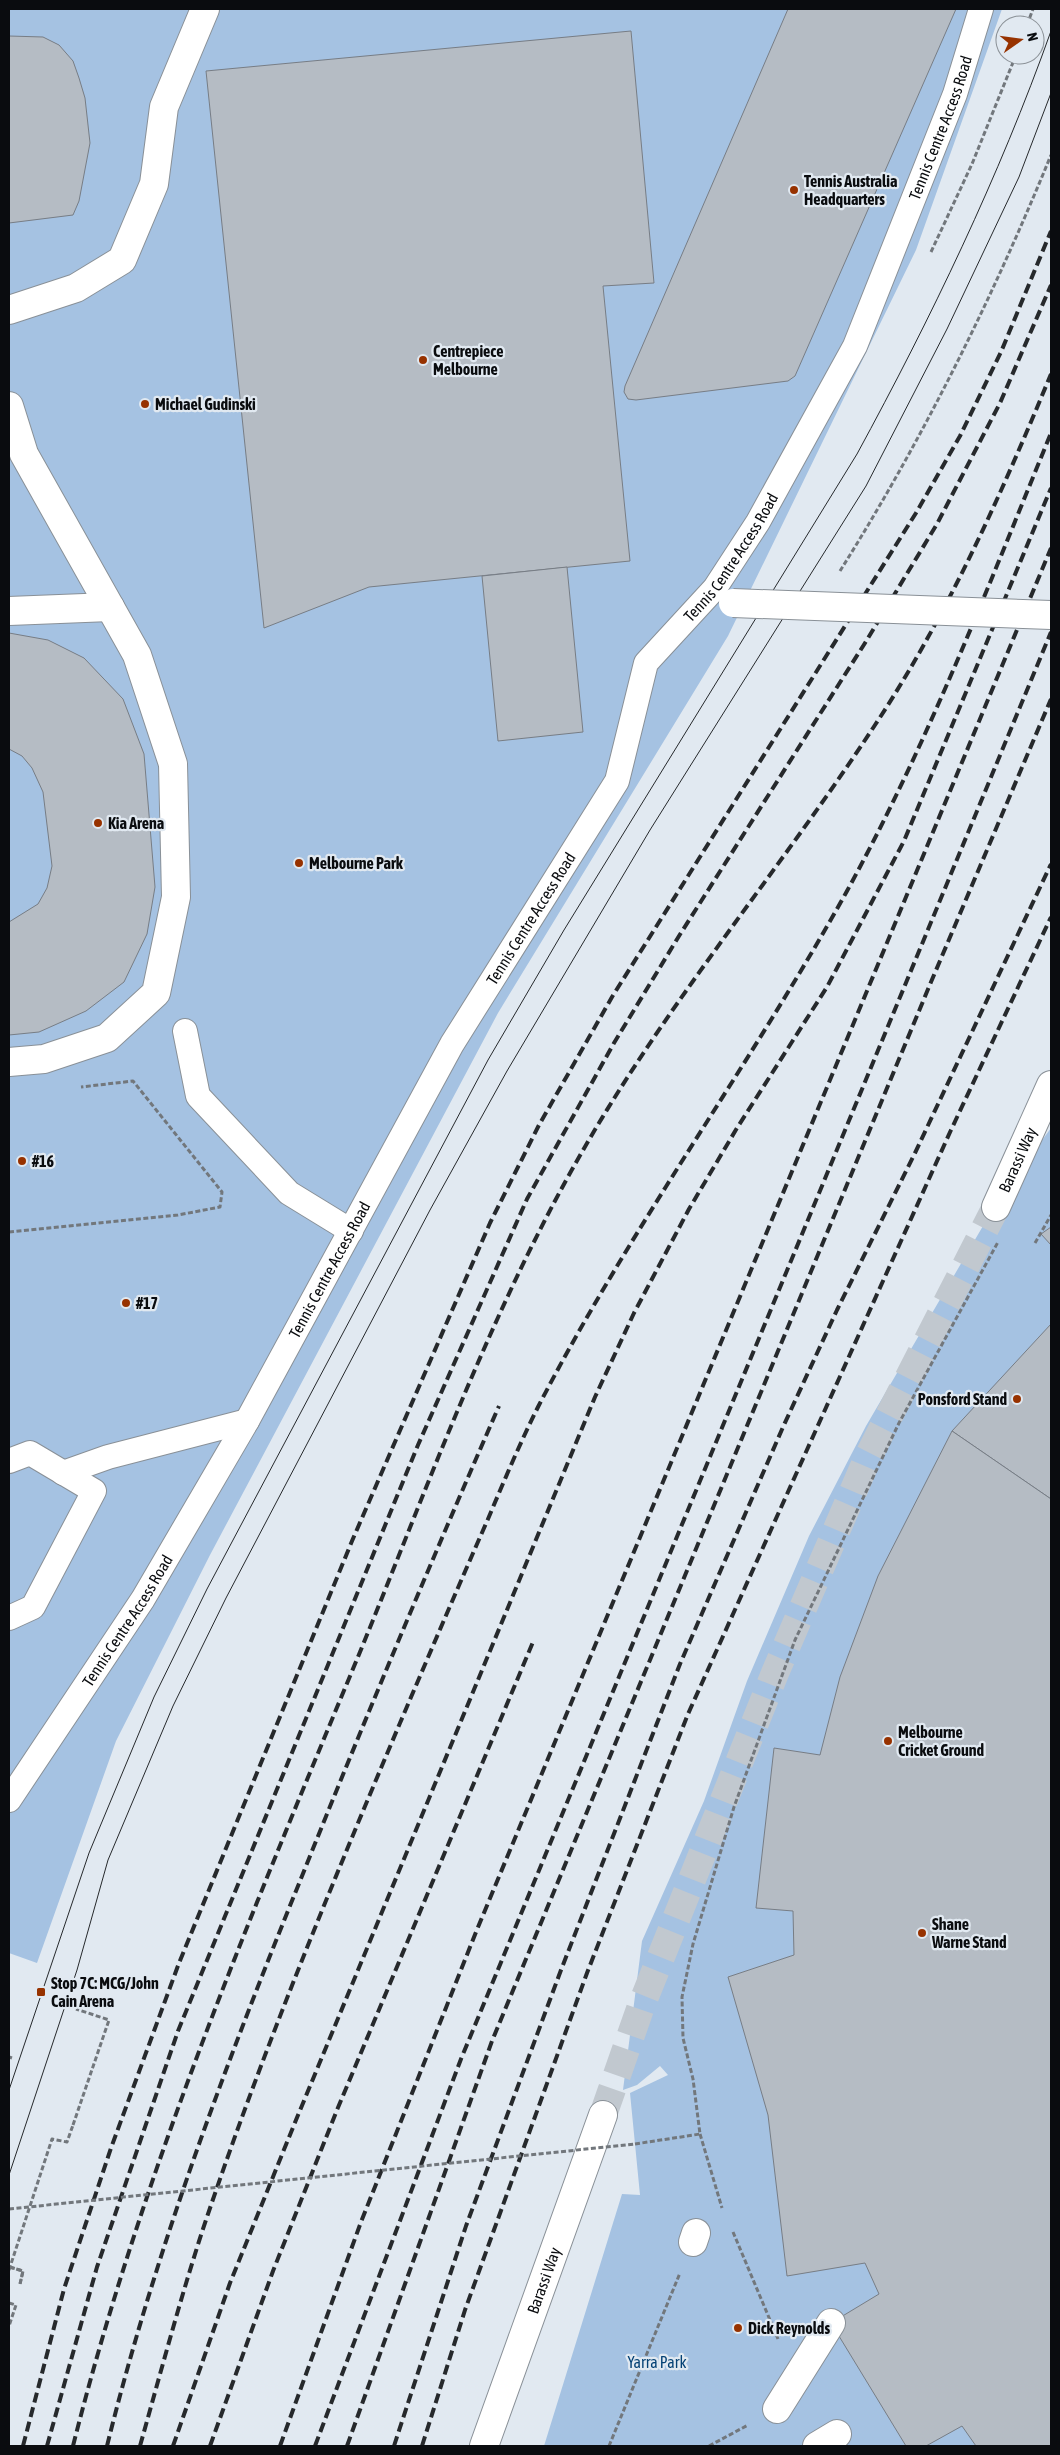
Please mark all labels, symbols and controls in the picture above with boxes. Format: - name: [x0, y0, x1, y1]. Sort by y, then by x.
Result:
- north arrow: [995, 15, 1045, 65]
- text: N: [1024, 31, 1041, 43]
- street label: Tennis Centre Access Road: [905, 53, 975, 202]
- place label: Tennis Australia Headquarters: [804, 172, 897, 208]
- marker: Tennis Australia Headquarters: [788, 184, 800, 196]
- place label: Centrepiece Melbourne: [433, 342, 503, 378]
- marker: Centrepiece Melbourne: [417, 354, 429, 366]
- place label: Michael Gudinski: [155, 395, 256, 413]
- marker: Michael Gudinski: [139, 398, 151, 410]
- street label: Tennis Centre Access Road: [680, 490, 781, 625]
- place label: Kia Arena: [108, 814, 164, 832]
- marker: Kia Arena: [92, 817, 104, 829]
- street label: Tennis Centre Access Road: [483, 849, 579, 988]
- place label: Melbourne Park: [309, 854, 404, 872]
- marker: Melbourne Park: [293, 857, 305, 869]
- street label: Barassi Way: [995, 1124, 1041, 1195]
- place label: #16: [31, 1152, 55, 1170]
- marker: #16: [16, 1155, 28, 1167]
- street label: Tennis Centre Access Road: [285, 1198, 374, 1341]
- place label: #17: [135, 1294, 158, 1312]
- marker: #17: [120, 1297, 132, 1309]
- place label: Ponsford Stand: [918, 1390, 1007, 1408]
- marker: Ponsford Stand: [1011, 1393, 1023, 1405]
- street label: Tennis Centre Access Road: [78, 1552, 176, 1690]
- place label: Melbourne Cricket Ground: [898, 1723, 985, 1759]
- marker: Melbourne Cricket Ground: [882, 1735, 894, 1747]
- place label: Shane Warne Stand: [931, 1915, 1007, 1951]
- marker: Shane Warne Stand: [916, 1927, 928, 1939]
- place label: Stop 7C: MCG/John Cain Arena: [51, 1974, 159, 2010]
- marker: Stop 7C: MCG/John Cain Arena: [35, 1986, 47, 1998]
- street label: Barassi Way: [523, 2244, 565, 2316]
- place label: Dick Reynolds: [748, 2319, 830, 2337]
- marker: Dick Reynolds: [732, 2322, 744, 2334]
- park label: Yarra Park: [627, 2353, 687, 2371]

